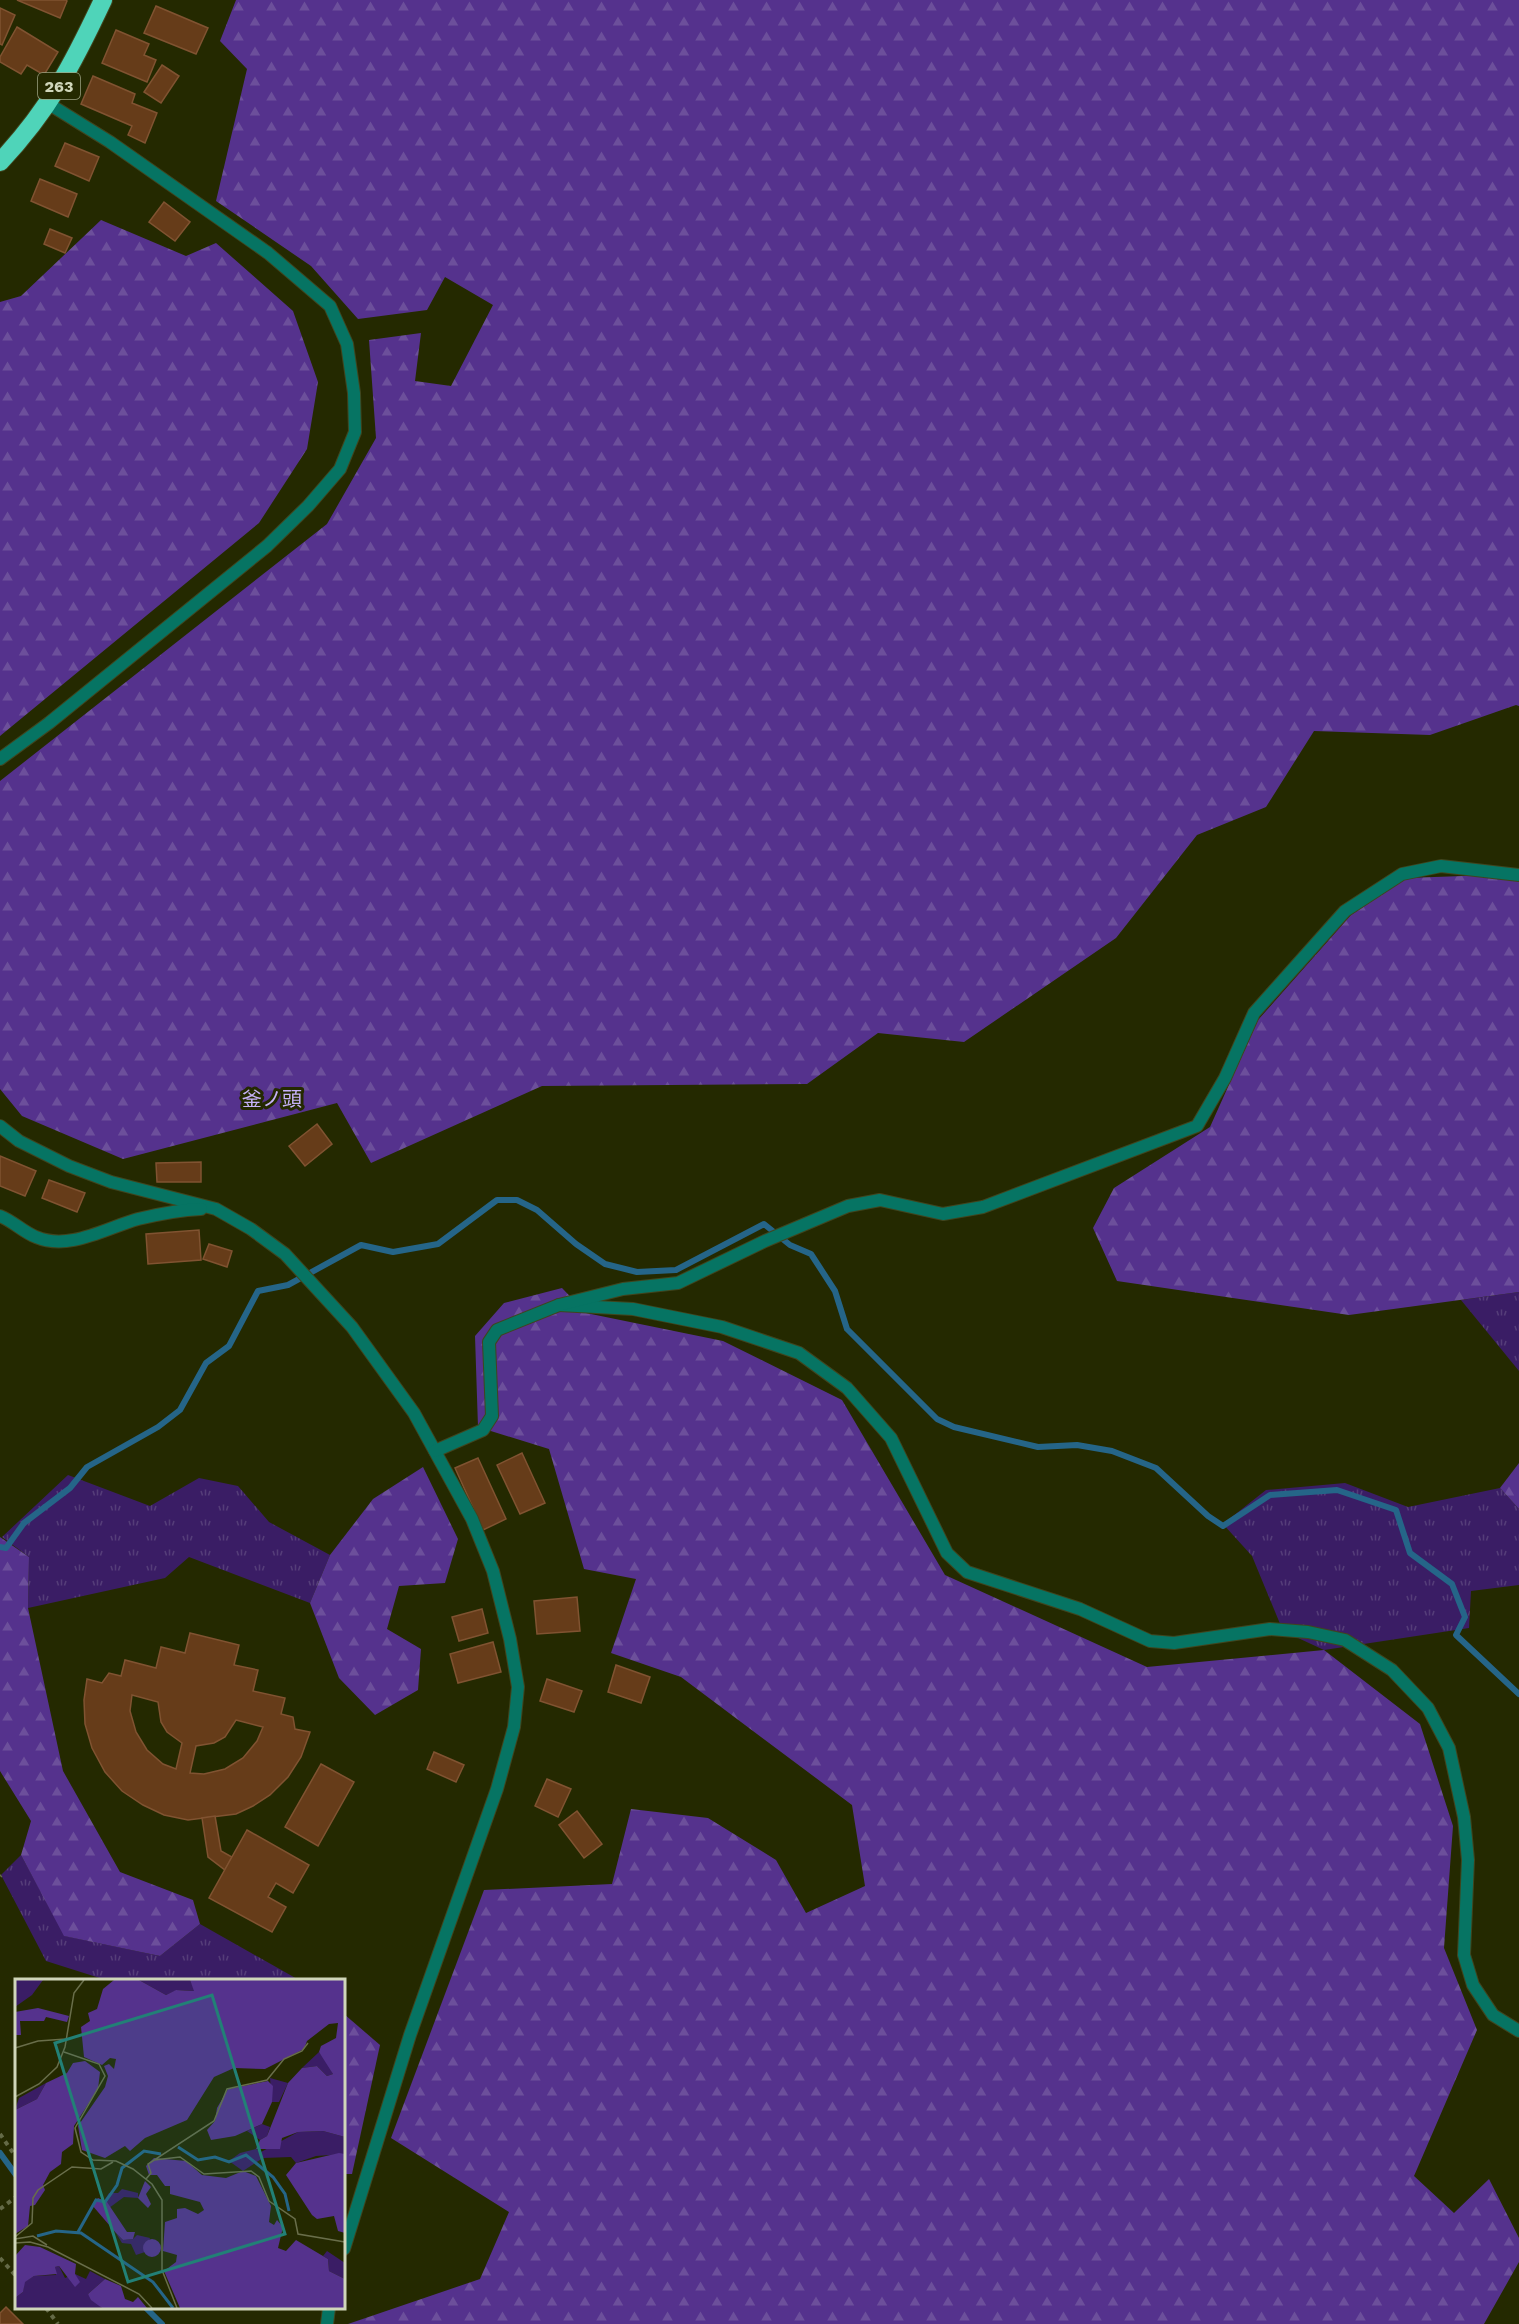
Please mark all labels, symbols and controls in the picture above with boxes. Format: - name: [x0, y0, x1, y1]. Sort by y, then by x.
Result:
- road number: 263: [38, 73, 80, 99]
- district label: 釜ノ頭: [242, 1087, 302, 1111]
- inset map: [15, 1979, 345, 2309]

